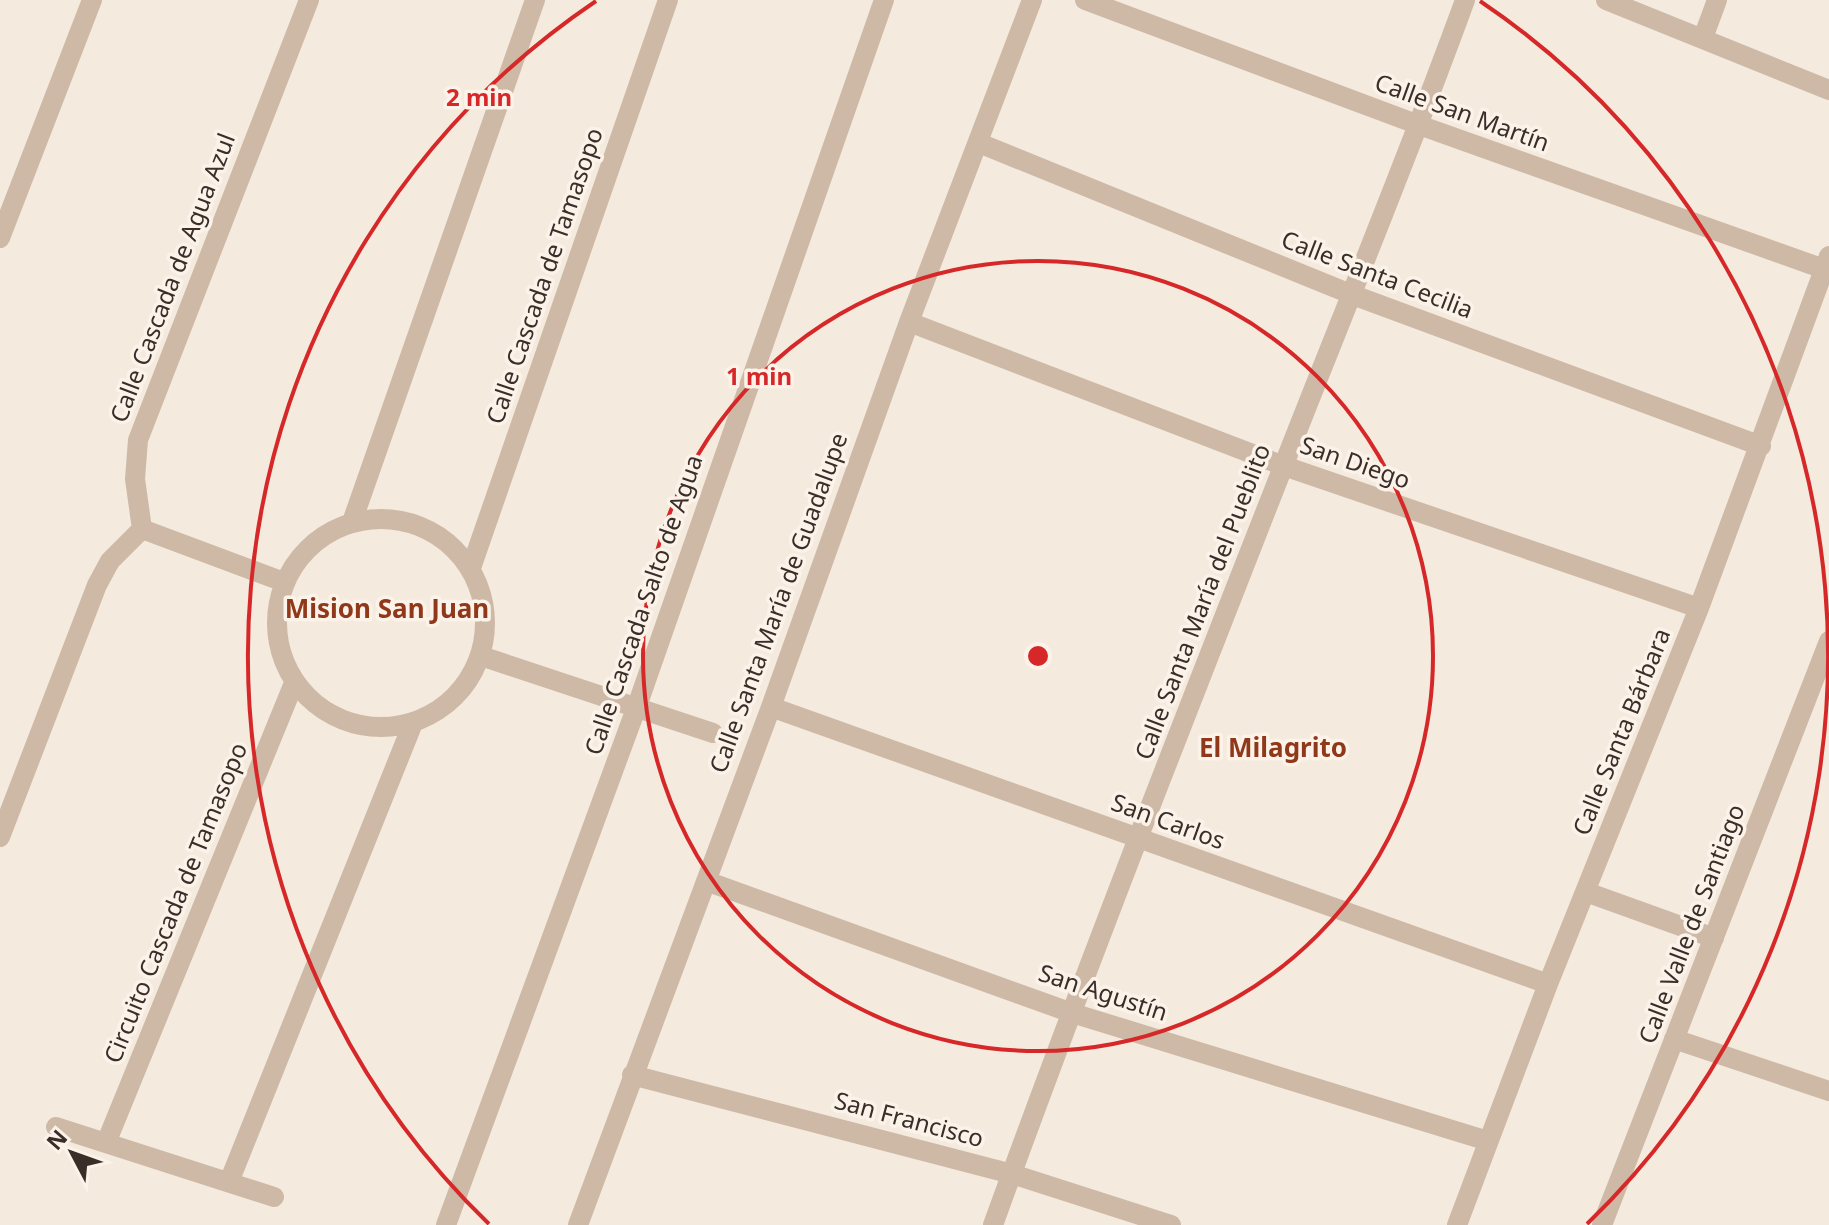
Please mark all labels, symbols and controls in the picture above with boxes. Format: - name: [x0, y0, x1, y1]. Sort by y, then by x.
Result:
- street label: Calle San Martín: [1371, 65, 1554, 158]
- text: 2 min: [446, 80, 512, 113]
- street label: Calle Cascada de Tamasopo: [477, 123, 610, 428]
- street label: Calle Cascada de Agua Azul: [101, 128, 242, 427]
- street label: Calle Santa Cecilia: [1277, 222, 1478, 325]
- text: 1 min: [726, 359, 792, 392]
- street label: San Diego: [1296, 427, 1415, 496]
- street label: Calle Santa María de Guadalupe: [701, 428, 855, 777]
- street label: Calle Santa María del Pueblito: [1126, 439, 1277, 764]
- street label: Calle Cascada Salto de Agua: [576, 450, 710, 759]
- district label: Mision San Juan: [285, 590, 489, 626]
- street label: Calle Santa Bárbara: [1564, 623, 1677, 840]
- centre of rings: [1024, 642, 1052, 670]
- district label: El Milagrito: [1199, 729, 1347, 765]
- street label: Circuito Cascada de Tamasopo: [95, 737, 254, 1068]
- street label: San Carlos: [1107, 785, 1230, 856]
- street label: Calle Valle de Santiago: [1630, 799, 1752, 1048]
- street label: San Agustín: [1035, 955, 1172, 1028]
- street label: San Francisco: [831, 1083, 988, 1154]
- north arrow: [32, 1113, 112, 1193]
- text: N: [39, 1123, 73, 1156]

